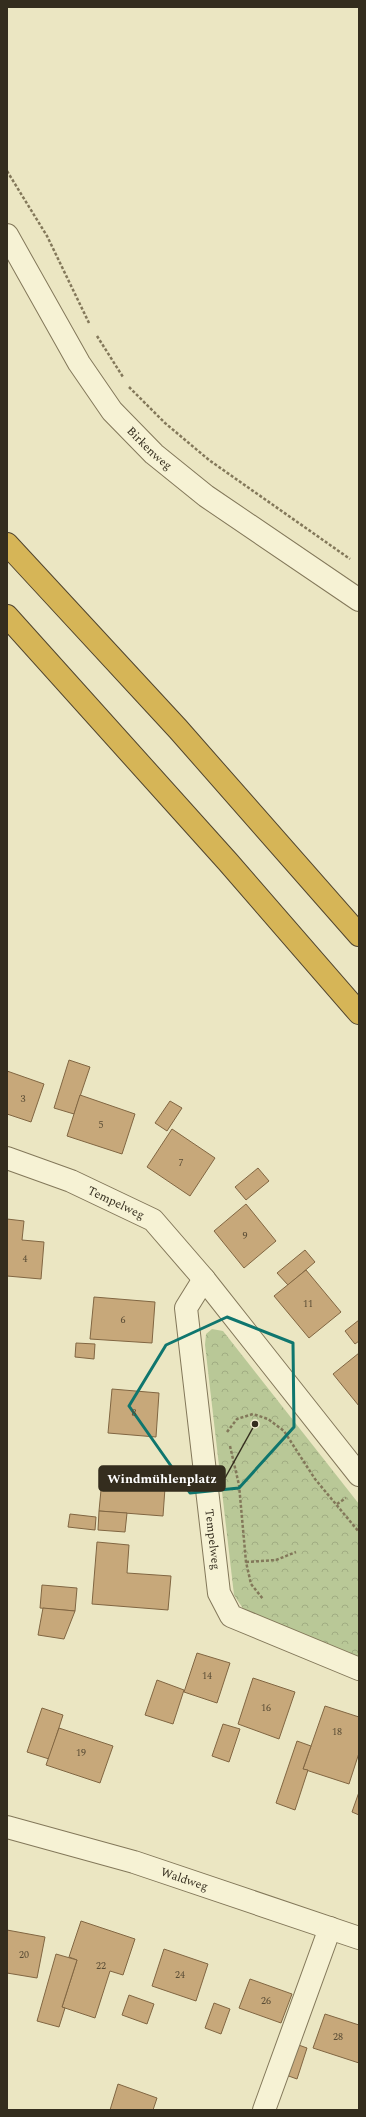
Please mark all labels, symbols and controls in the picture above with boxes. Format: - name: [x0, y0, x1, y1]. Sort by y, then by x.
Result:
- street label: Birkenweg: [122, 422, 177, 475]
- house number: 3: [21, 1091, 26, 1107]
- house number: 5: [99, 1117, 104, 1133]
- house number: 7: [179, 1155, 184, 1171]
- street label: Tempelweg: [84, 1181, 148, 1224]
- house number: 9: [243, 1228, 248, 1244]
- house number: 4: [23, 1251, 28, 1267]
- house number: 11: [303, 1296, 313, 1312]
- house number: 6: [121, 1312, 126, 1328]
- house number: 8: [132, 1405, 137, 1421]
- callout: Windmühlenplatz: [99, 1466, 225, 1491]
- text: Windmühlenplatz: [107, 1469, 217, 1489]
- street label: Tempelweg: [200, 1508, 226, 1571]
- house number: 14: [202, 1668, 212, 1684]
- house number: 16: [261, 1700, 271, 1716]
- house number: 18: [332, 1724, 342, 1740]
- house number: 19: [76, 1745, 86, 1761]
- street label: Waldweg: [158, 1862, 211, 1896]
- house number: 20: [19, 1947, 29, 1963]
- house number: 22: [96, 1958, 106, 1974]
- house number: 24: [175, 1967, 185, 1983]
- house number: 26: [261, 1993, 271, 2009]
- house number: 28: [333, 2029, 343, 2045]

